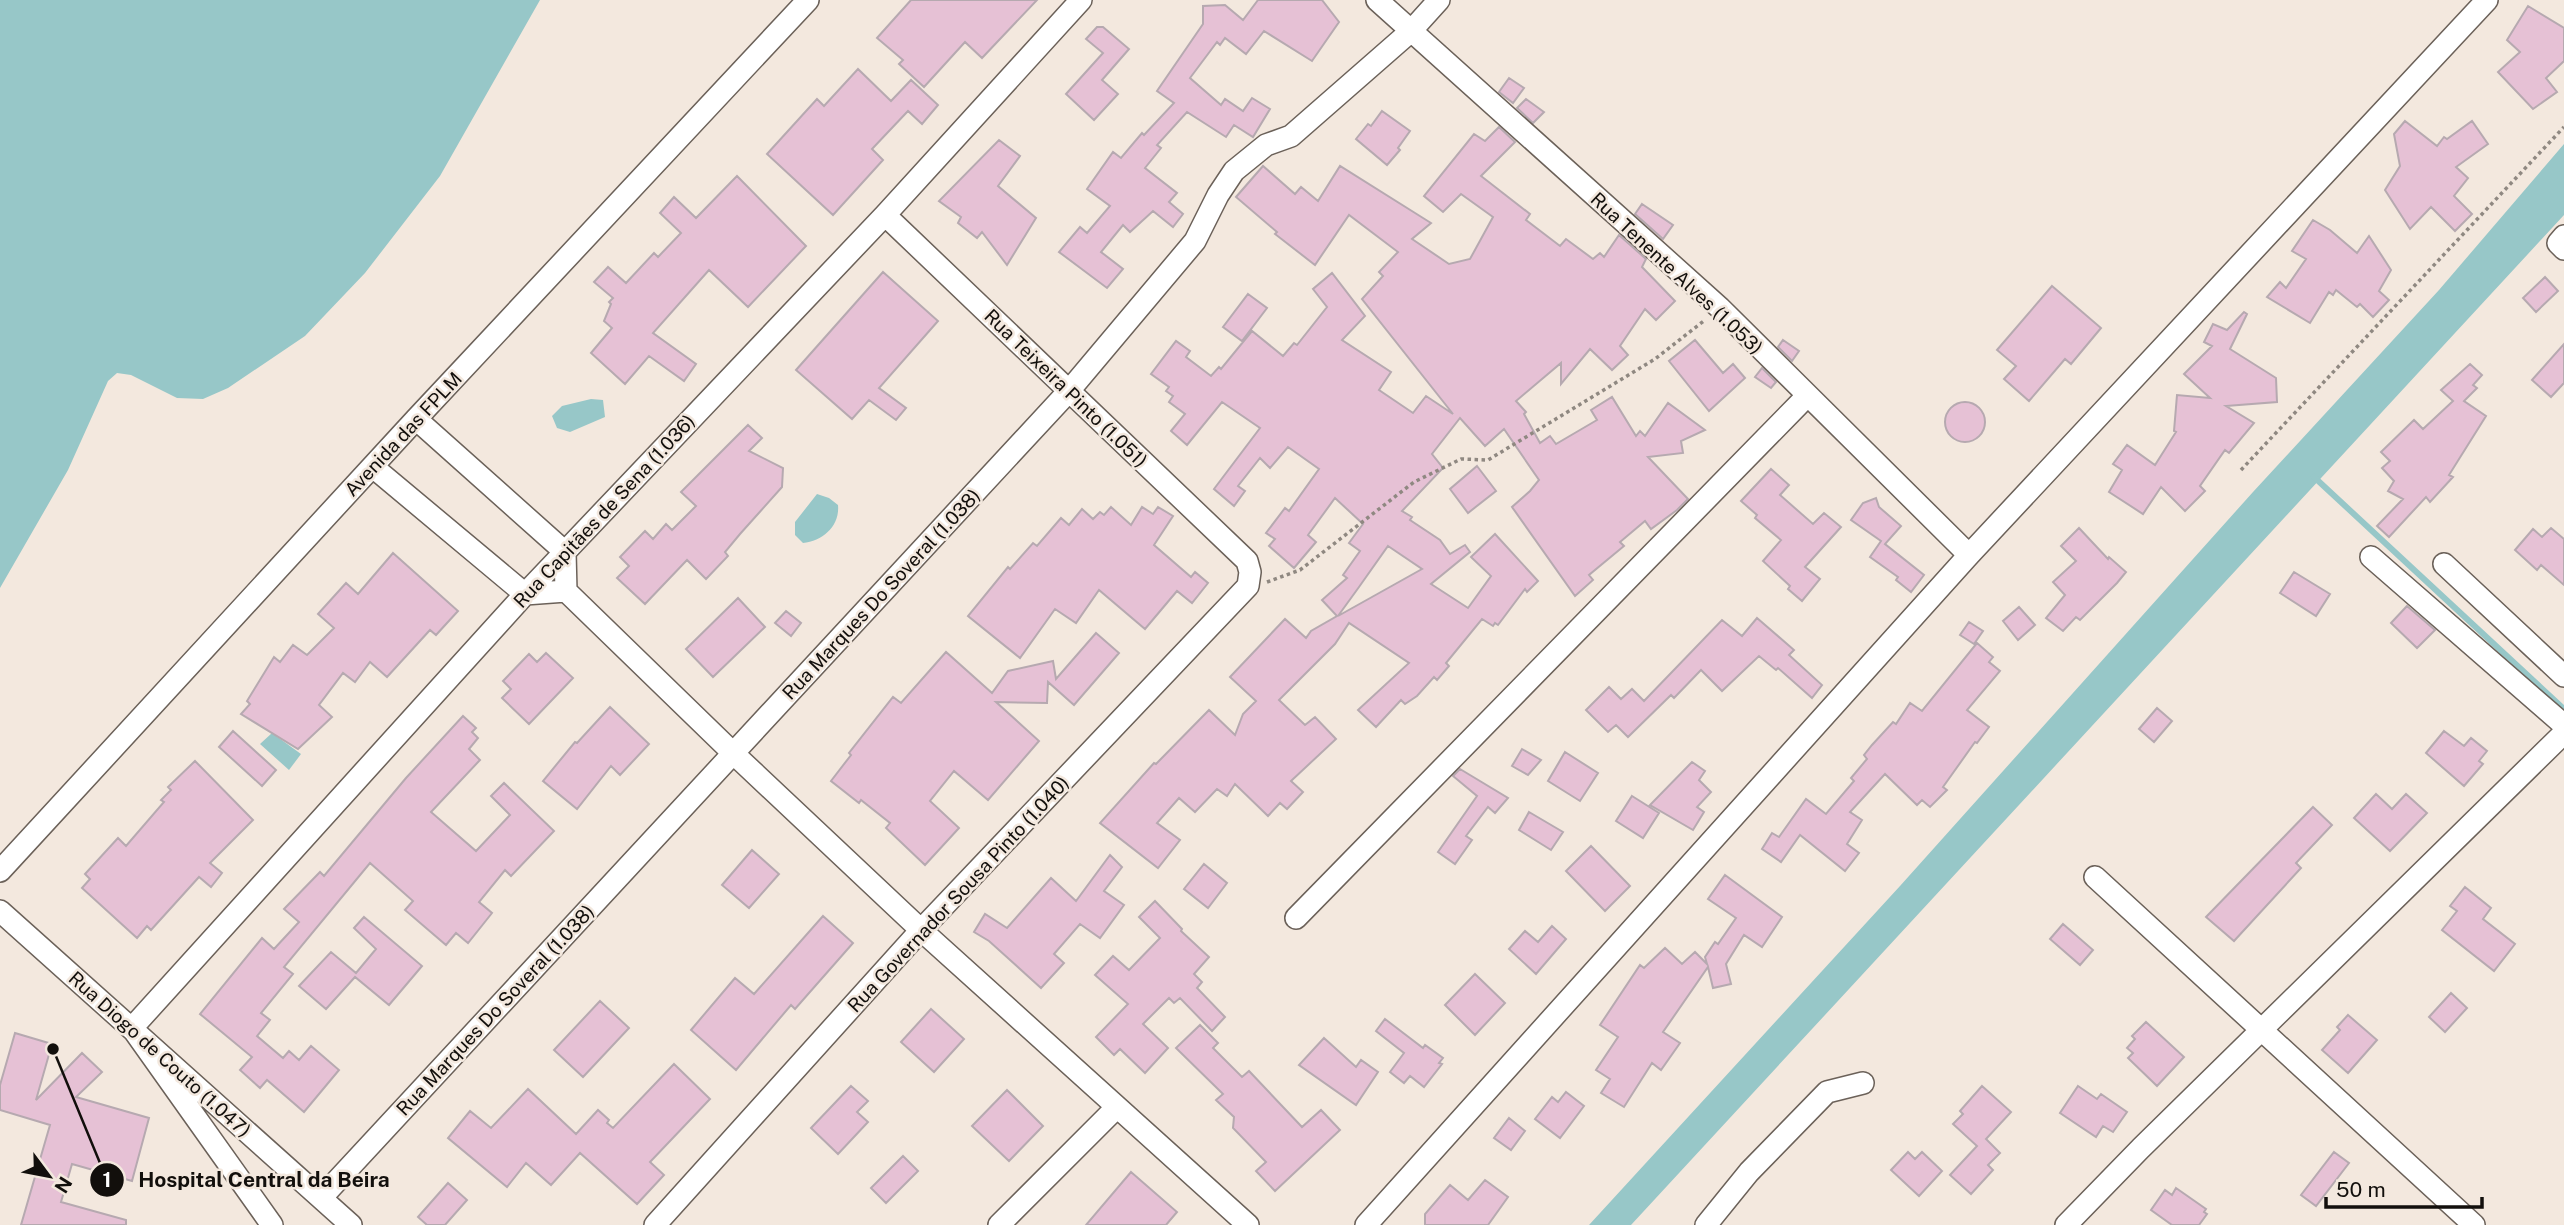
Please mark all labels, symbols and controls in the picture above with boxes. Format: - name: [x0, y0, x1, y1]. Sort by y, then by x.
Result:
- street label: Rua Tenente Alves (1.053): [1587, 188, 1767, 358]
- street label: Rua Teixeira Pinto (1.051): [980, 305, 1152, 471]
- street label: Avenida das FPLM: [340, 367, 466, 501]
- street label: Rua Capitães de Sena (1.036): [509, 410, 699, 612]
- street label: Rua Marques Do Soveral (1.038): [778, 484, 984, 704]
- street label: Rua Governador Sousa Pinto (1.040): [843, 772, 1073, 1016]
- street label: Rua Marques Do Soveral (1.038): [392, 900, 598, 1120]
- street label: Rua Diogo de Couto (1.047): [65, 967, 255, 1141]
- north arrow: [14, 1141, 84, 1211]
- callout: Hospital Central da Beira: [89, 1159, 404, 1201]
- scale bar: [2326, 1166, 2482, 1210]
- text: 1: [103, 1167, 112, 1192]
- text: Hospital Central da Beira: [138, 1167, 390, 1192]
- text: N: [50, 1173, 77, 1197]
- text: 50 m: [2336, 1177, 2386, 1202]

